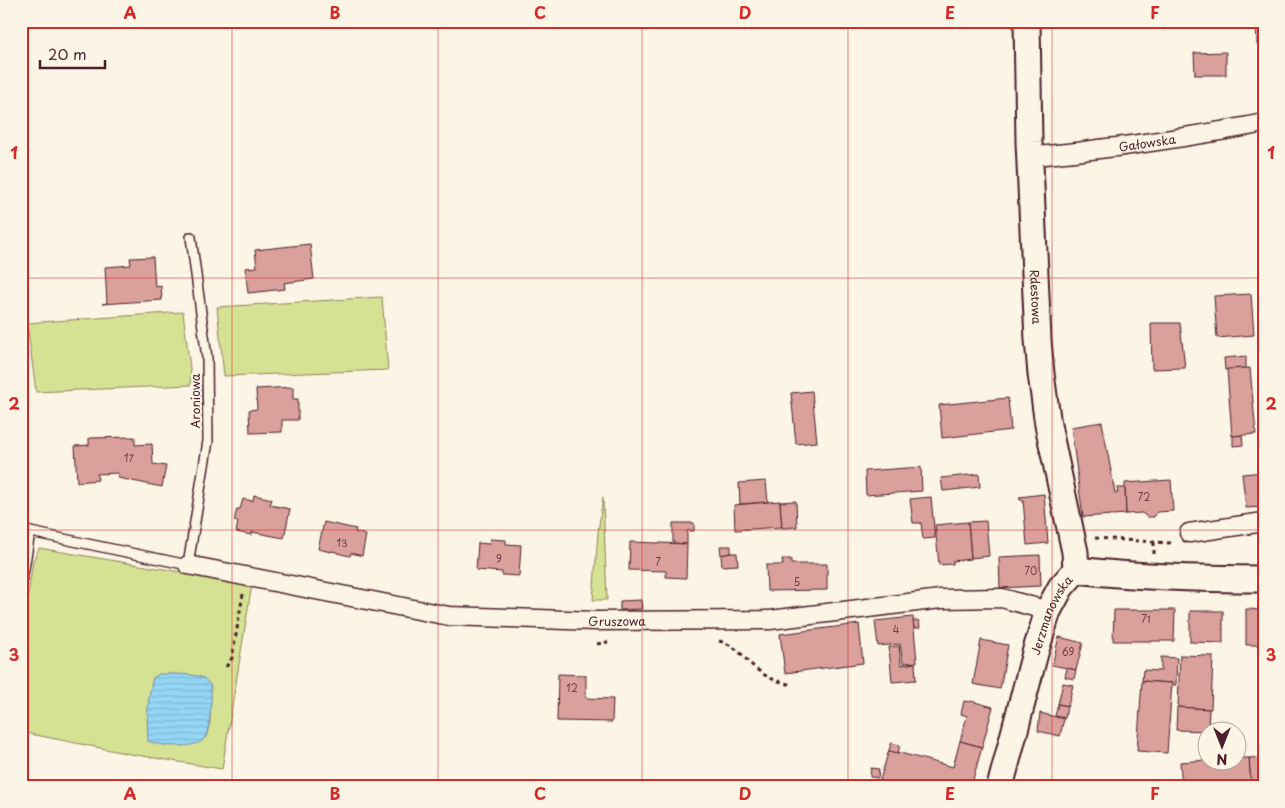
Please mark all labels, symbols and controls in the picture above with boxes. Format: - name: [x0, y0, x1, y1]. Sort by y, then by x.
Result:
- text: A: [124, 0, 137, 24]
- text: B: [330, 0, 341, 24]
- text: C: [534, 0, 546, 24]
- text: D: [739, 0, 751, 24]
- text: E: [945, 0, 955, 24]
- text: F: [1150, 0, 1160, 24]
- scale bar: [40, 38, 105, 70]
- text: 20 m: [48, 42, 87, 65]
- street label: Gałowska: [1117, 129, 1177, 156]
- text: 1: [10, 140, 18, 164]
- text: 1: [1267, 140, 1275, 164]
- street label: Rdestowa: [1026, 269, 1046, 325]
- street label: Aroniowa: [186, 373, 204, 428]
- text: 2: [8, 391, 20, 415]
- text: 2: [1265, 391, 1277, 415]
- house number: 17: [124, 450, 135, 465]
- house number: 72: [1138, 489, 1150, 504]
- house number: 13: [336, 535, 348, 550]
- house number: 9: [496, 551, 502, 566]
- house number: 7: [655, 554, 661, 569]
- house number: 70: [1025, 563, 1037, 578]
- street label: Jerzmanowska: [1026, 571, 1077, 657]
- house number: 5: [794, 574, 800, 589]
- house number: 71: [1141, 611, 1151, 626]
- street label: Gruszowa: [588, 612, 646, 630]
- house number: 4: [893, 622, 900, 637]
- text: 3: [9, 642, 19, 666]
- text: 3: [1266, 642, 1276, 666]
- house number: 69: [1062, 644, 1074, 659]
- house number: 12: [566, 680, 578, 695]
- north arrow: [1198, 720, 1248, 770]
- text: N: [1216, 749, 1228, 770]
- text: A: [124, 781, 137, 805]
- text: B: [330, 781, 341, 805]
- text: C: [534, 781, 546, 805]
- text: D: [739, 781, 751, 805]
- text: E: [945, 781, 955, 805]
- text: F: [1150, 781, 1160, 805]

